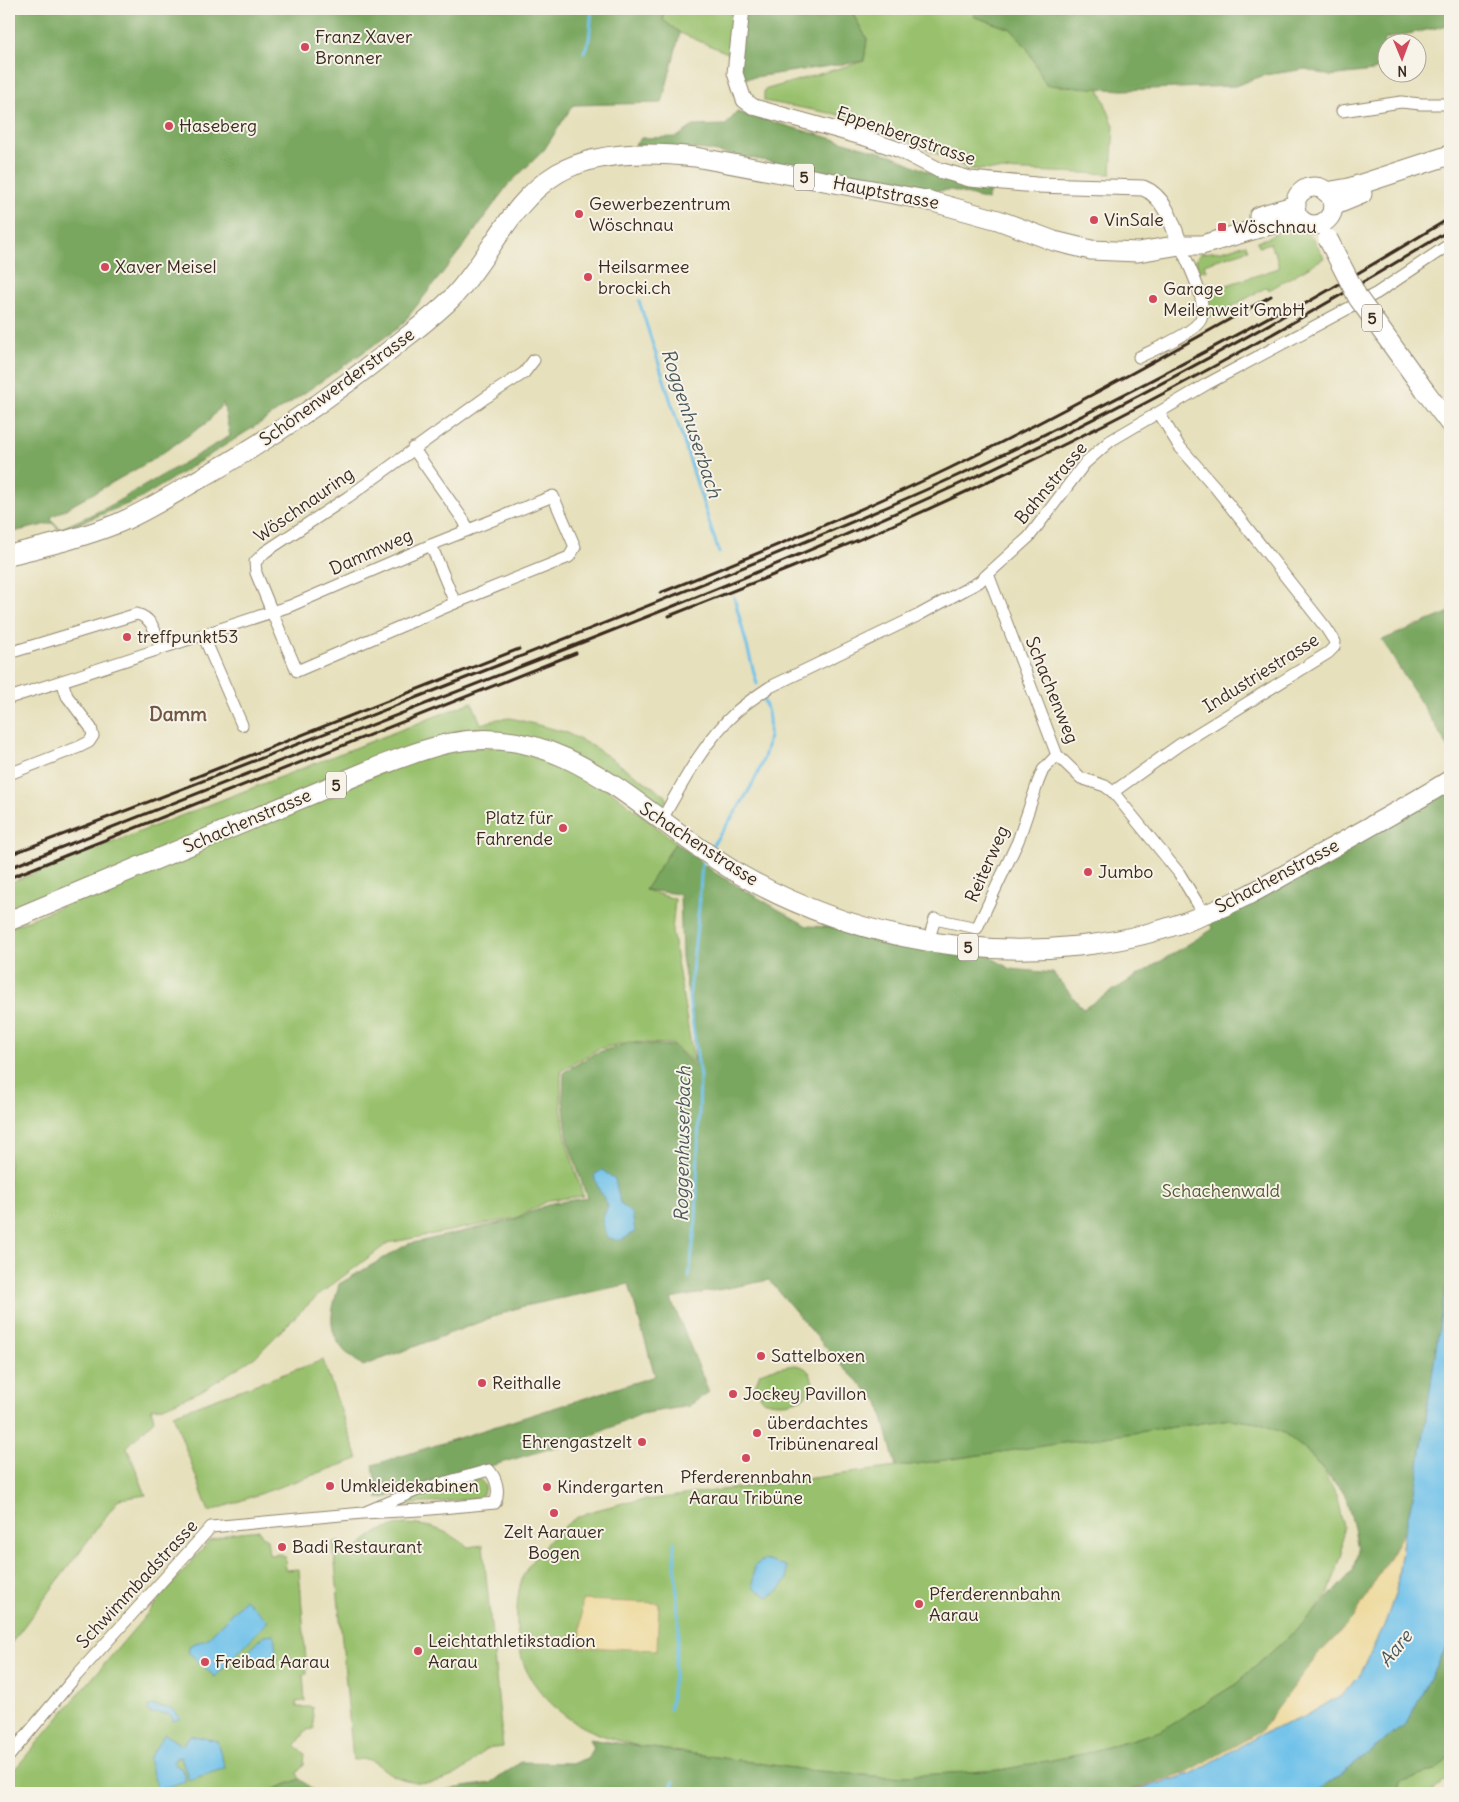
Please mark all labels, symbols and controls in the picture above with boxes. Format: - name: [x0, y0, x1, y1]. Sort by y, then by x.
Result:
- place label: Franz Xaver Bronner: [315, 25, 413, 69]
- north arrow: [1376, 32, 1426, 82]
- marker: Franz Xaver Bronner: [299, 41, 311, 53]
- text: N: [1397, 62, 1407, 80]
- street label: Eppenbergstrasse: [834, 101, 979, 170]
- place label: Haseberg: [179, 114, 257, 137]
- marker: Haseberg: [163, 120, 175, 132]
- road number: 5: [794, 163, 814, 190]
- street label: Hauptstrasse: [831, 171, 941, 214]
- place label: Gewerbezentrum Wöschnau: [589, 192, 731, 236]
- marker: Gewerbezentrum Wöschnau: [573, 208, 585, 220]
- place label: VinSale: [1104, 208, 1164, 231]
- marker: VinSale: [1088, 214, 1100, 226]
- place label: Wöschnau: [1232, 215, 1317, 238]
- marker: Wöschnau: [1216, 221, 1228, 233]
- place label: Xaver Meisel: [115, 255, 217, 278]
- place label: Heilsarmee brocki.ch: [598, 255, 690, 299]
- marker: Xaver Meisel: [99, 261, 111, 273]
- marker: Heilsarmee brocki.ch: [582, 271, 594, 283]
- place label: Garage Meilenweit GmbH: [1163, 277, 1305, 321]
- marker: Garage Meilenweit GmbH: [1147, 293, 1159, 305]
- road number: 5: [1362, 304, 1382, 332]
- street label: Schönenwerderstrasse: [255, 323, 419, 451]
- water label: Roggenhuserbach: [657, 345, 728, 502]
- street label: Bahnstrasse: [1009, 437, 1092, 529]
- street label: Wöschnauring: [249, 462, 358, 547]
- street label: Dammweg: [326, 523, 416, 580]
- place label: treffpunkt53: [137, 625, 238, 648]
- street label: Industriestrasse: [1199, 628, 1323, 717]
- marker: treffpunkt53: [121, 631, 133, 643]
- street label: Schachenweg: [1021, 633, 1084, 747]
- district label: Damm: [149, 702, 207, 726]
- road number: 5: [326, 772, 346, 798]
- street label: Schachenstrasse: [179, 783, 314, 858]
- street label: Schachenstrasse: [635, 797, 763, 891]
- place label: Platz für Fahrende: [476, 806, 554, 850]
- marker: Platz für Fahrende: [557, 822, 569, 834]
- street label: Reiterweg: [959, 822, 1014, 906]
- street label: Schachenstrasse: [1211, 833, 1343, 918]
- place label: Jumbo: [1098, 860, 1153, 883]
- marker: Jumbo: [1082, 866, 1094, 878]
- road number: 5: [958, 934, 978, 960]
- water label: Roggenhuserbach: [669, 1065, 695, 1222]
- park label: Schachenwald: [1162, 1179, 1281, 1202]
- place label: Sattelboxen: [771, 1344, 865, 1367]
- marker: Sattelboxen: [755, 1350, 767, 1362]
- place label: Reithalle: [492, 1371, 561, 1394]
- marker: Reithalle: [476, 1377, 488, 1389]
- place label: Jockey Pavillon: [743, 1382, 867, 1405]
- marker: Jockey Pavillon: [727, 1388, 739, 1400]
- place label: überdachtes Tribünenareal: [767, 1411, 879, 1455]
- marker: überdachtes Tribünenareal: [751, 1427, 763, 1439]
- place label: Ehrengastzelt: [521, 1430, 632, 1453]
- marker: Ehrengastzelt: [636, 1436, 648, 1448]
- marker: Pferderennbahn Aarau Tribüne: [740, 1452, 752, 1464]
- place label: Pferderennbahn Aarau Tribüne: [680, 1465, 812, 1509]
- place label: Umkleidekabinen: [340, 1474, 479, 1497]
- place label: Kindergarten: [557, 1475, 664, 1498]
- marker: Umkleidekabinen: [324, 1480, 336, 1492]
- marker: Kindergarten: [541, 1481, 553, 1493]
- marker: Zelt Aarauer Bogen: [548, 1507, 560, 1519]
- street label: Schwimmbadstrasse: [71, 1515, 202, 1653]
- place label: Zelt Aarauer Bogen: [504, 1520, 605, 1564]
- place label: Badi Restaurant: [292, 1535, 422, 1558]
- marker: Badi Restaurant: [276, 1541, 288, 1553]
- place label: Pferderennbahn Aarau: [929, 1582, 1061, 1626]
- marker: Pferderennbahn Aarau: [913, 1598, 925, 1610]
- water label: Aare: [1373, 1623, 1418, 1671]
- place label: Leichtathletikstadion Aarau: [428, 1629, 596, 1673]
- marker: Leichtathletikstadion Aarau: [412, 1645, 424, 1657]
- place label: Freibad Aarau: [215, 1650, 330, 1673]
- marker: Freibad Aarau: [199, 1656, 211, 1668]

